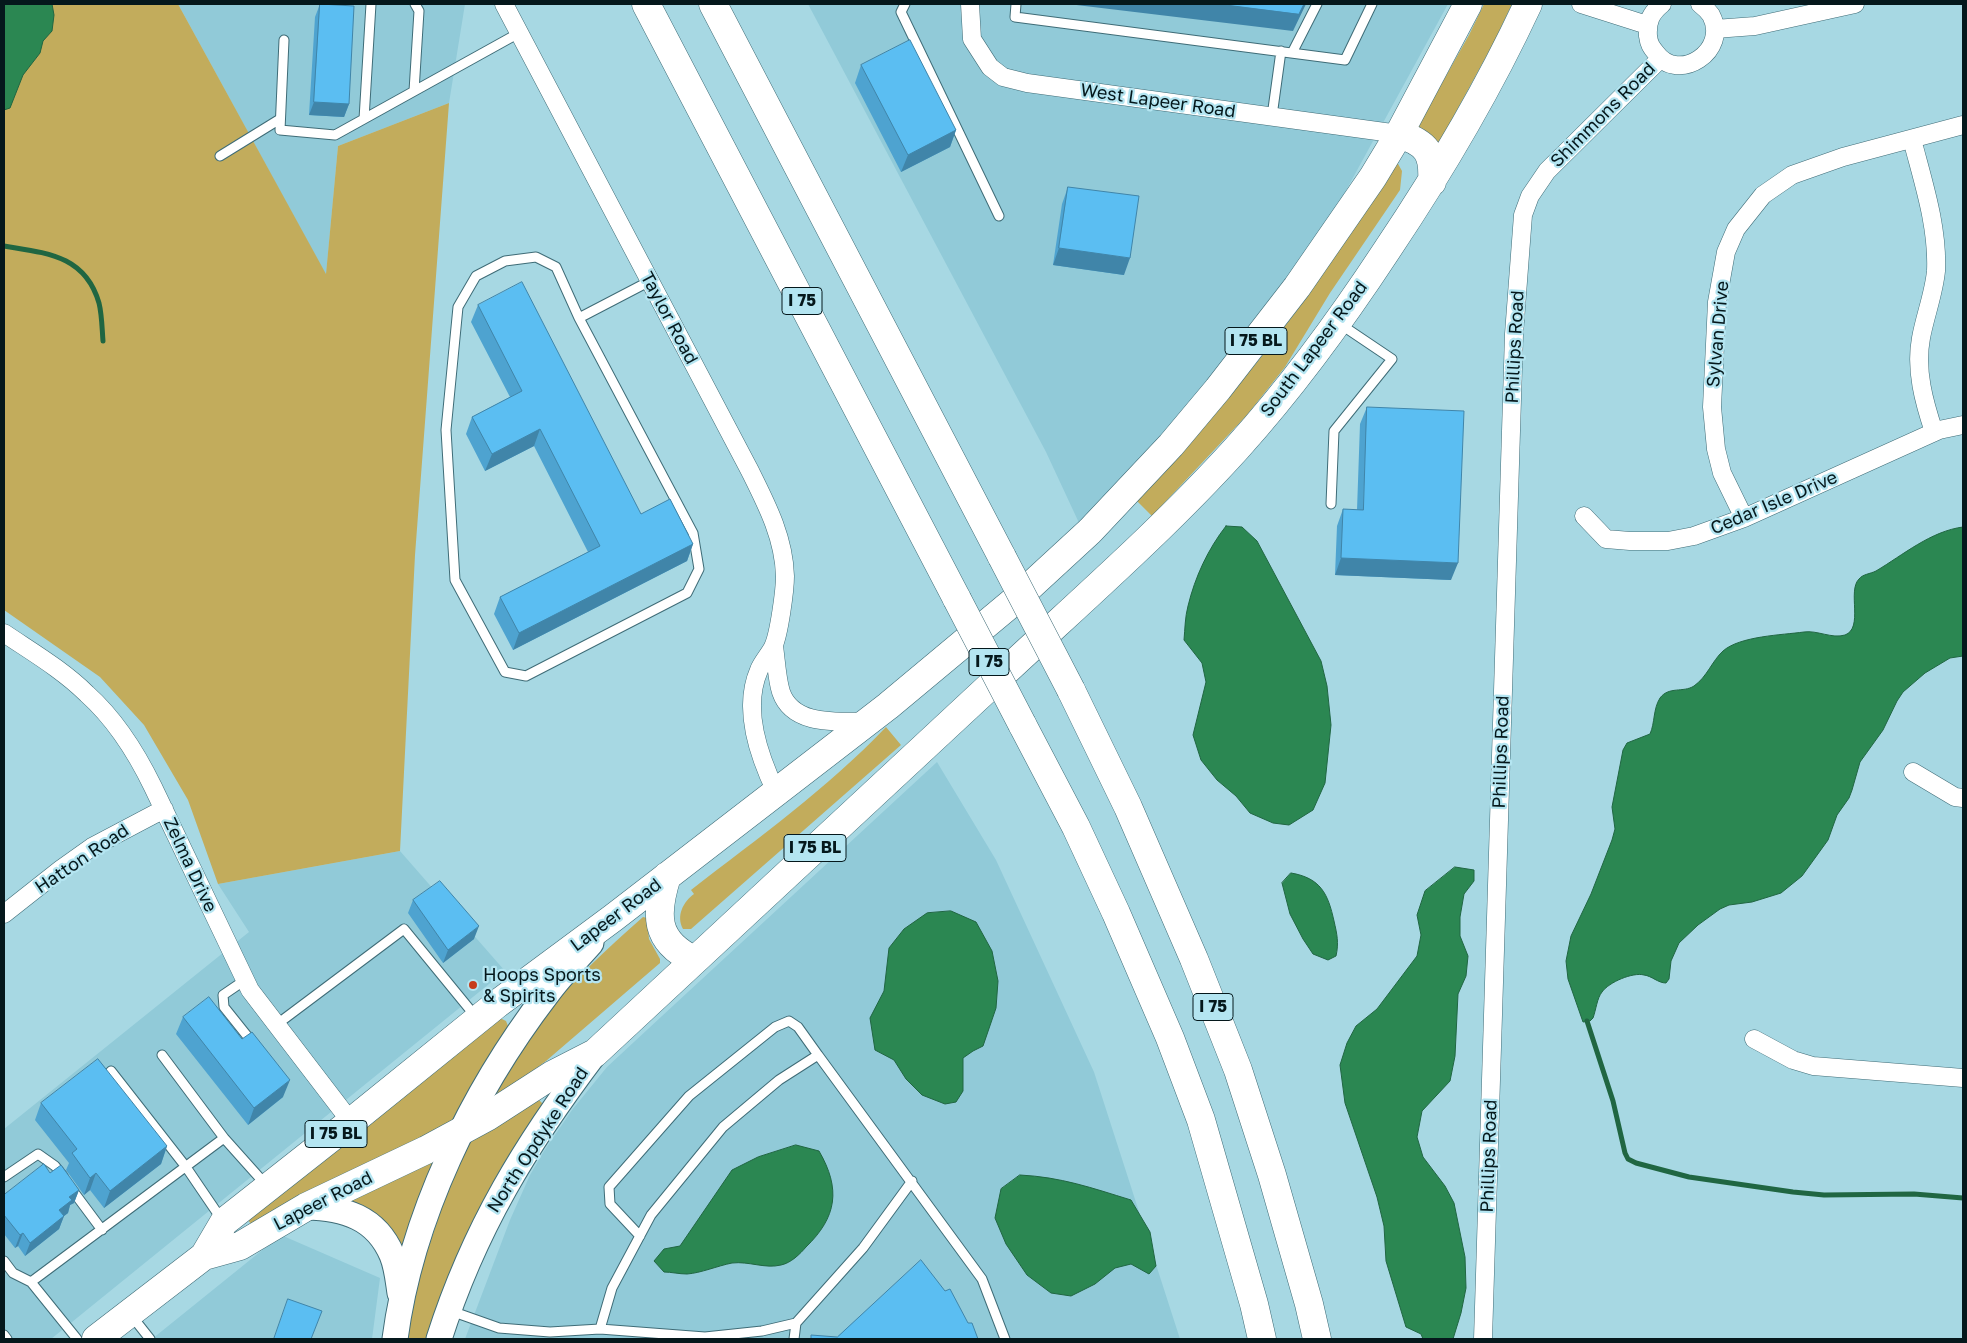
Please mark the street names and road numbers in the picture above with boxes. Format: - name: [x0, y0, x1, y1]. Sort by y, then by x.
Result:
- street label: Shimmons Road: [1546, 58, 1660, 172]
- street label: West Lapeer Road: [1079, 79, 1237, 123]
- street label: Taylor Road: [636, 268, 702, 368]
- street label: South Lapeer Road: [1256, 277, 1372, 421]
- street label: Sylvan Drive: [1703, 280, 1733, 388]
- road number: I 75: [782, 288, 822, 314]
- street label: Phillips Road: [1501, 290, 1529, 404]
- road number: I 75 BL: [1225, 328, 1287, 354]
- street label: Cedar Isle Drive: [1707, 467, 1841, 539]
- road number: I 75: [969, 649, 1009, 676]
- street label: Phillips Road: [1488, 695, 1514, 809]
- street label: Zelma Drive: [159, 814, 221, 916]
- street label: Hatton Road: [31, 820, 133, 898]
- road number: I 75 BL: [784, 834, 846, 861]
- street label: Lapeer Road: [566, 874, 666, 956]
- road number: I 75: [1193, 994, 1233, 1020]
- street label: North Opdyke Road: [483, 1063, 593, 1217]
- street label: Phillips Road: [1476, 1099, 1502, 1213]
- road number: I 75 BL: [305, 1120, 367, 1148]
- street label: Lapeer Road: [270, 1167, 376, 1235]

